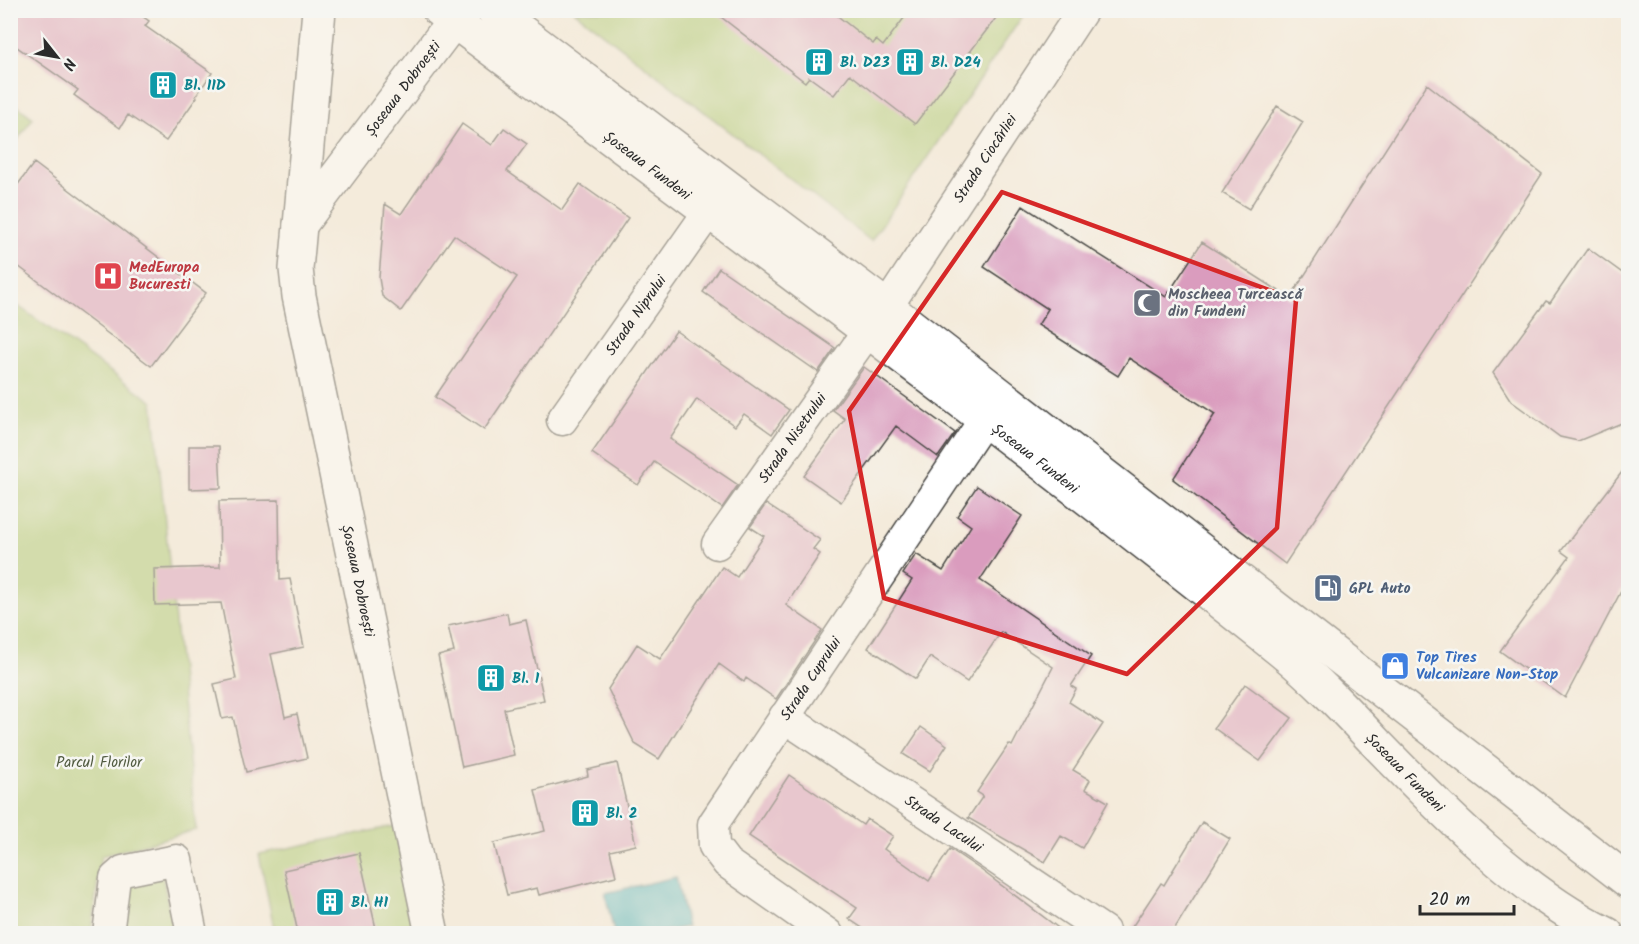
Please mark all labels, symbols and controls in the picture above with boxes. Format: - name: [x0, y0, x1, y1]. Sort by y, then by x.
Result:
- north arrow: [27, 27, 87, 87]
- street label: Șoseaua Dobroești: [360, 35, 448, 142]
- building icon: Bl. D23: [803, 46, 835, 78]
- building icon: Bl. D24: [894, 46, 926, 78]
- place label: Bl. D23: [840, 51, 890, 75]
- place label: Bl. D24: [931, 51, 981, 75]
- text: N: [55, 53, 82, 75]
- building icon: Bl. 11D: [147, 69, 179, 101]
- place label: Bl. 11D: [184, 74, 226, 98]
- street label: Strada Ciocârliei: [948, 109, 1025, 208]
- street label: Șoseaua Fundeni: [598, 126, 697, 208]
- place label: MedEuropa Bucuresti: [129, 256, 200, 297]
- hospital icon: MedEuropa Bucuresti: [92, 260, 124, 292]
- street label: Strada Niprului: [600, 269, 674, 361]
- place label: Moscheea Turcească din Fundeni: [1168, 283, 1305, 324]
- mosque icon: Moscheea Turcească din Fundeni: [1131, 287, 1163, 319]
- street label: Strada Nisetrului: [753, 387, 834, 489]
- street label: Șoseaua Fundeni: [986, 418, 1084, 501]
- street label: Șoseaua Dobroești: [334, 523, 381, 641]
- fuel station icon: GPL Auto: [1312, 572, 1344, 604]
- place label: GPL Auto: [1349, 577, 1411, 601]
- street label: Strada Cuprului: [775, 631, 849, 726]
- place label: Top Tires Vulcanizare Non-Stop: [1416, 646, 1558, 687]
- shop icon: Top Tires Vulcanizare Non-Stop: [1379, 650, 1411, 682]
- building icon: Bl. 1: [475, 662, 507, 694]
- place label: Bl. 1: [512, 667, 540, 691]
- street label: Șoseaua Fundeni: [1359, 728, 1450, 820]
- park label: Parcul Florilor: [56, 751, 143, 775]
- street label: Strada Lacului: [899, 790, 988, 860]
- building icon: Bl. 2: [569, 797, 601, 829]
- place label: Bl. 2: [606, 802, 638, 826]
- scale bar: [1420, 878, 1514, 916]
- building icon: Bl. H1: [314, 886, 346, 918]
- text: 20 m: [1429, 886, 1470, 915]
- place label: Bl. H1: [351, 891, 388, 915]

